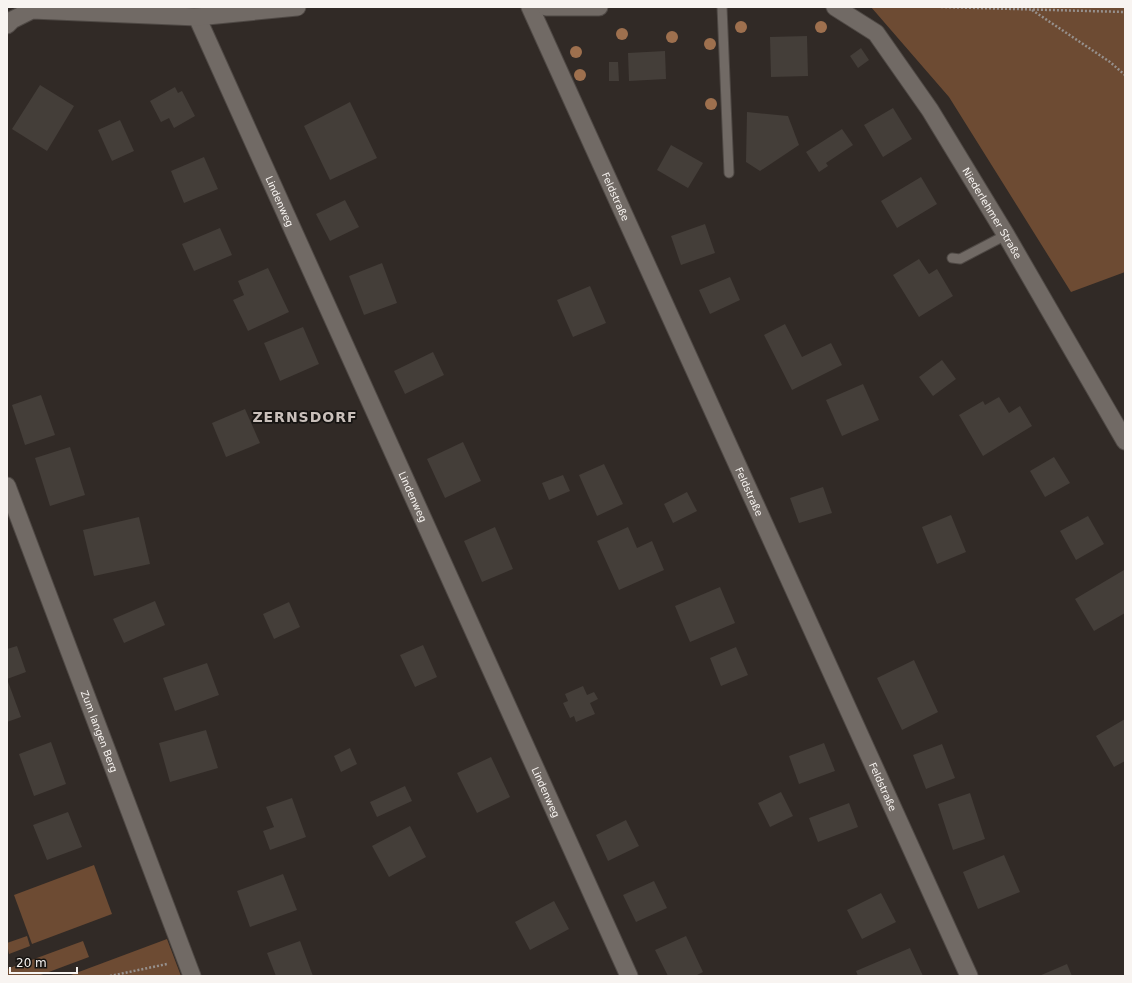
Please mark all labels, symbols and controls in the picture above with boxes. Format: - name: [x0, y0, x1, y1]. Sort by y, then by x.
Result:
- street label: Niederlehmer Straße: [960, 166, 1024, 261]
- street label: Feldstraße: [600, 171, 631, 223]
- street label: Lindenweg: [263, 174, 296, 228]
- district label: ZERNSDORF: [252, 409, 358, 425]
- street label: Feldstraße: [733, 466, 765, 518]
- street label: Lindenweg: [396, 470, 429, 524]
- street label: Zum langen Berg: [79, 689, 120, 774]
- street label: Feldstraße: [867, 761, 899, 813]
- street label: Lindenweg: [529, 765, 562, 819]
- scale bar: [10, 949, 77, 975]
- text: 20 m: [16, 956, 47, 970]

